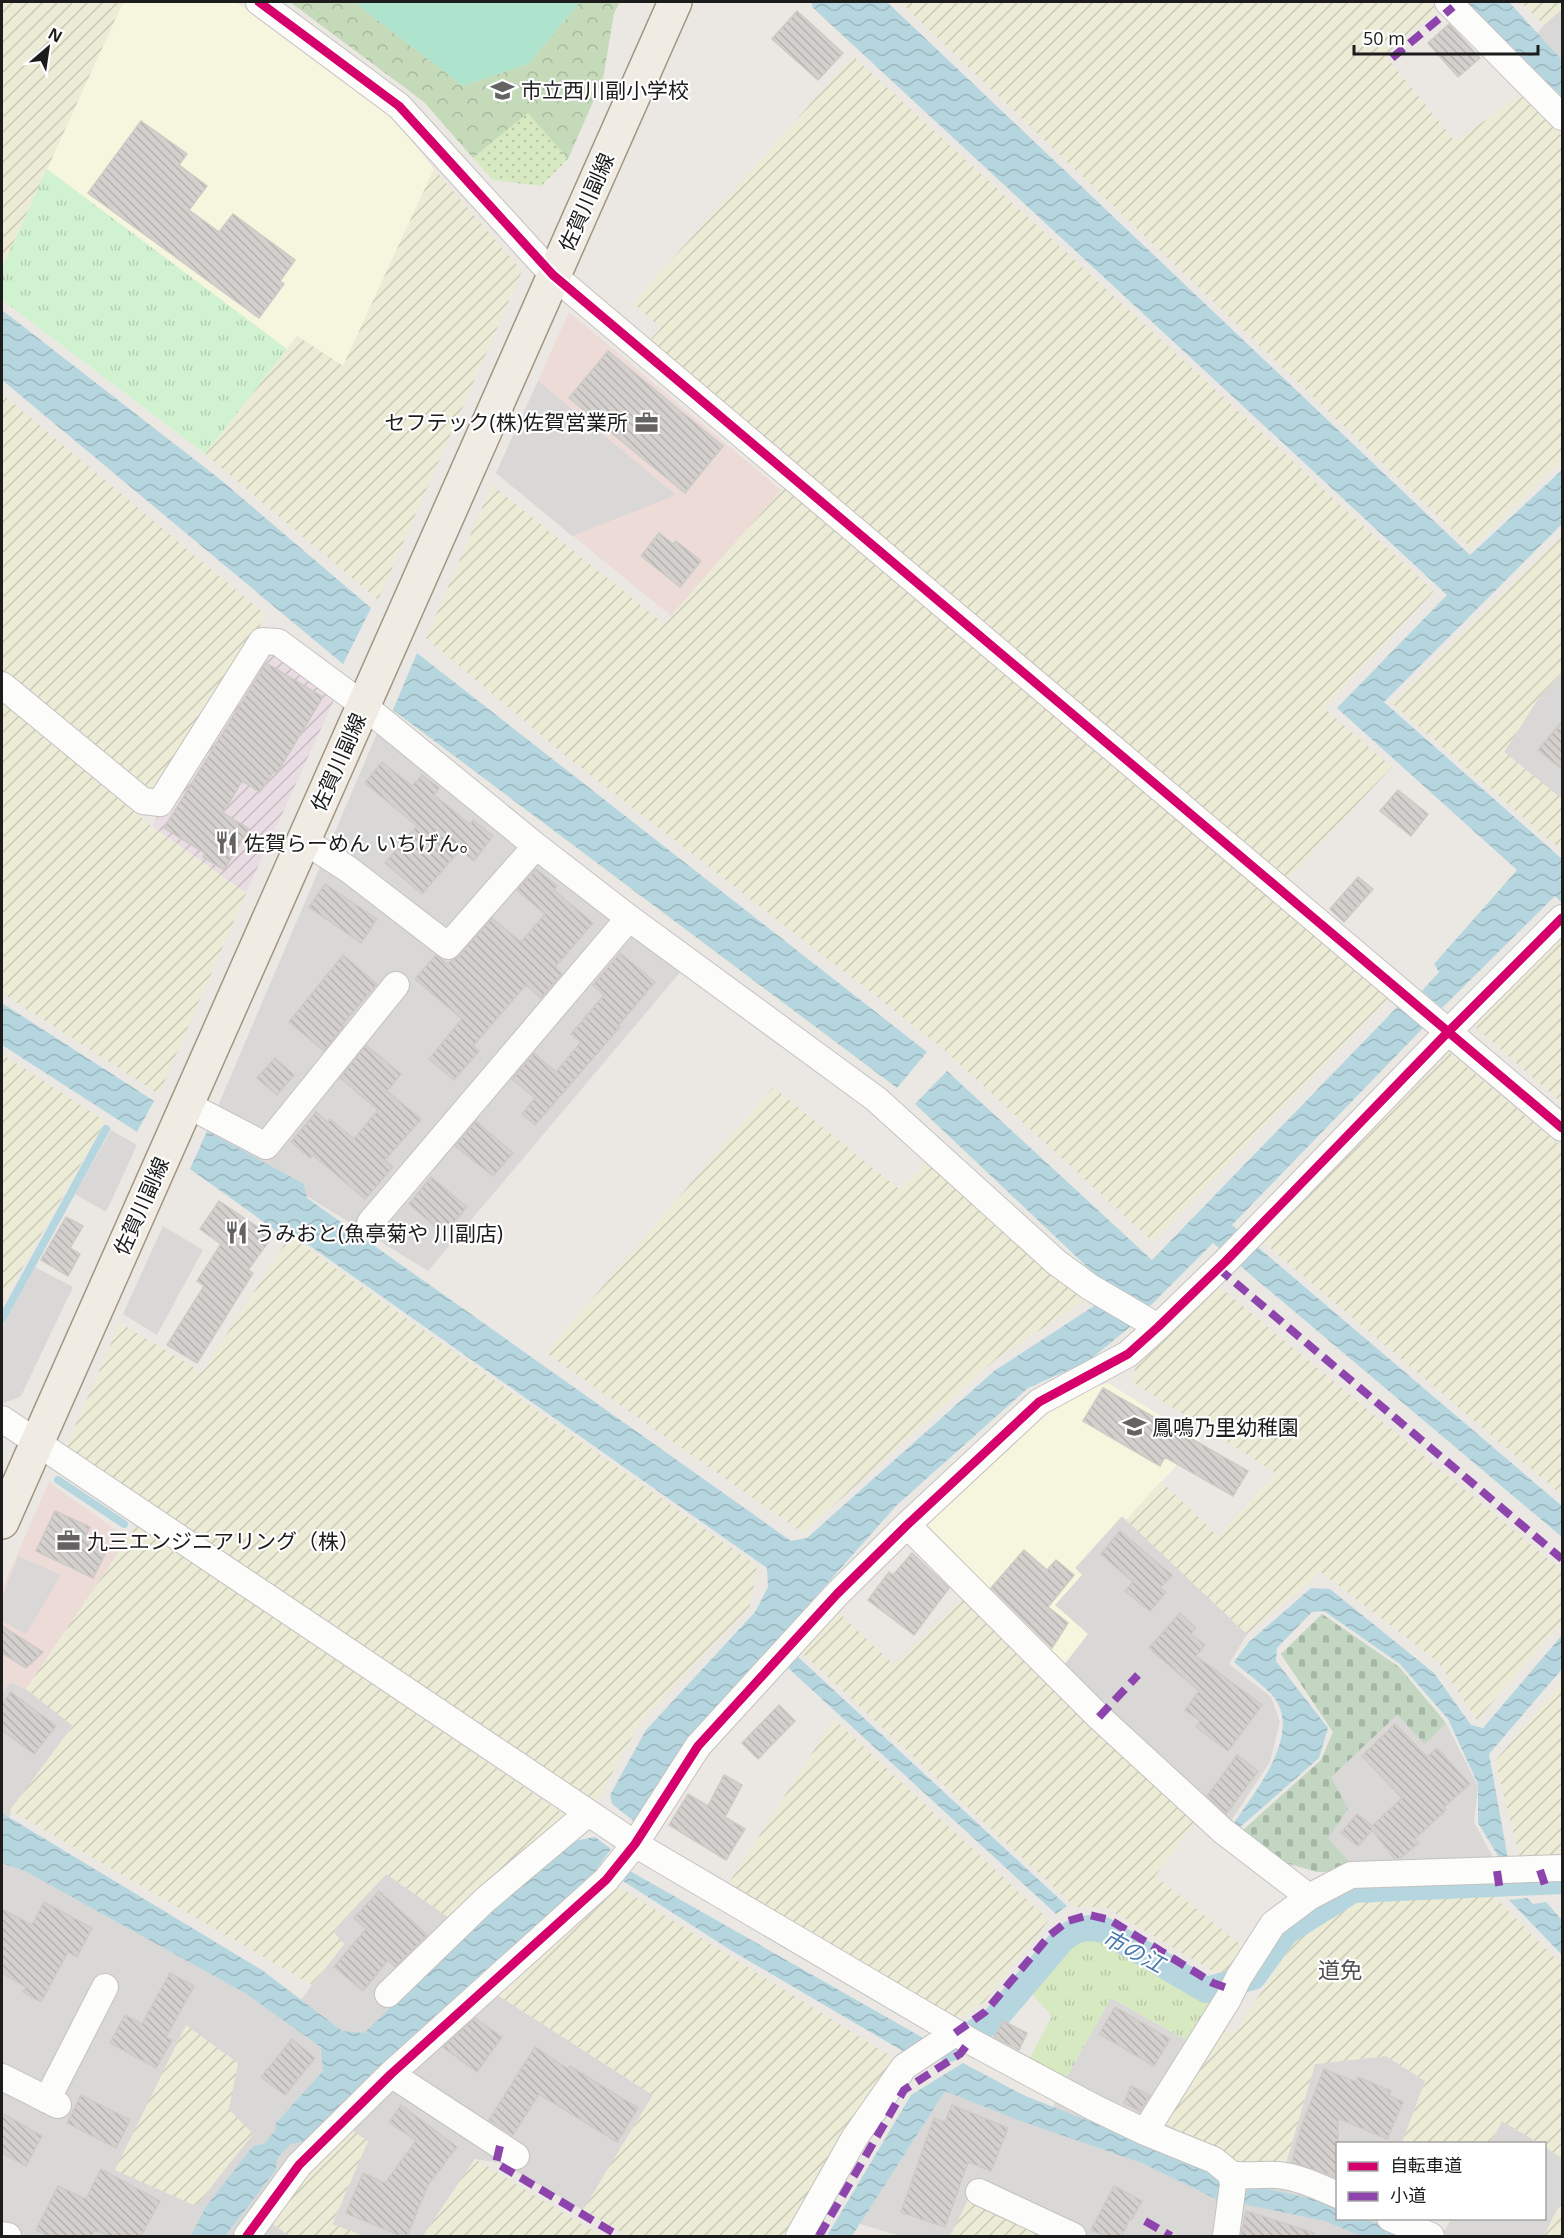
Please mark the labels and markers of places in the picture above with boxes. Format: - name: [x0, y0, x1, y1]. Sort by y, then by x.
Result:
- place label: 市立西川副小学校: [521, 76, 689, 104]
- school or university icon: 市立西川副小学校: [490, 77, 516, 103]
- place label: セフテック(株)佐賀営業所: [385, 408, 628, 436]
- office icon: セフテック(株)佐賀営業所: [633, 409, 659, 435]
- place label: 佐賀らーめん いちげん。: [244, 829, 480, 857]
- restaurant icon: 佐賀らーめん いちげん。: [213, 830, 239, 856]
- place label: うみおと(魚亭菊や 川副店): [254, 1219, 503, 1247]
- restaurant icon: うみおと(魚亭菊や 川副店): [223, 1220, 249, 1246]
- place label: 鳳鳴乃里幼稚園: [1152, 1413, 1299, 1441]
- school or university icon: 鳳鳴乃里幼稚園: [1121, 1414, 1147, 1440]
- place label: 九三エンジニアリング（株）: [87, 1527, 360, 1555]
- office icon: 九三エンジニアリング（株）: [56, 1528, 82, 1554]

